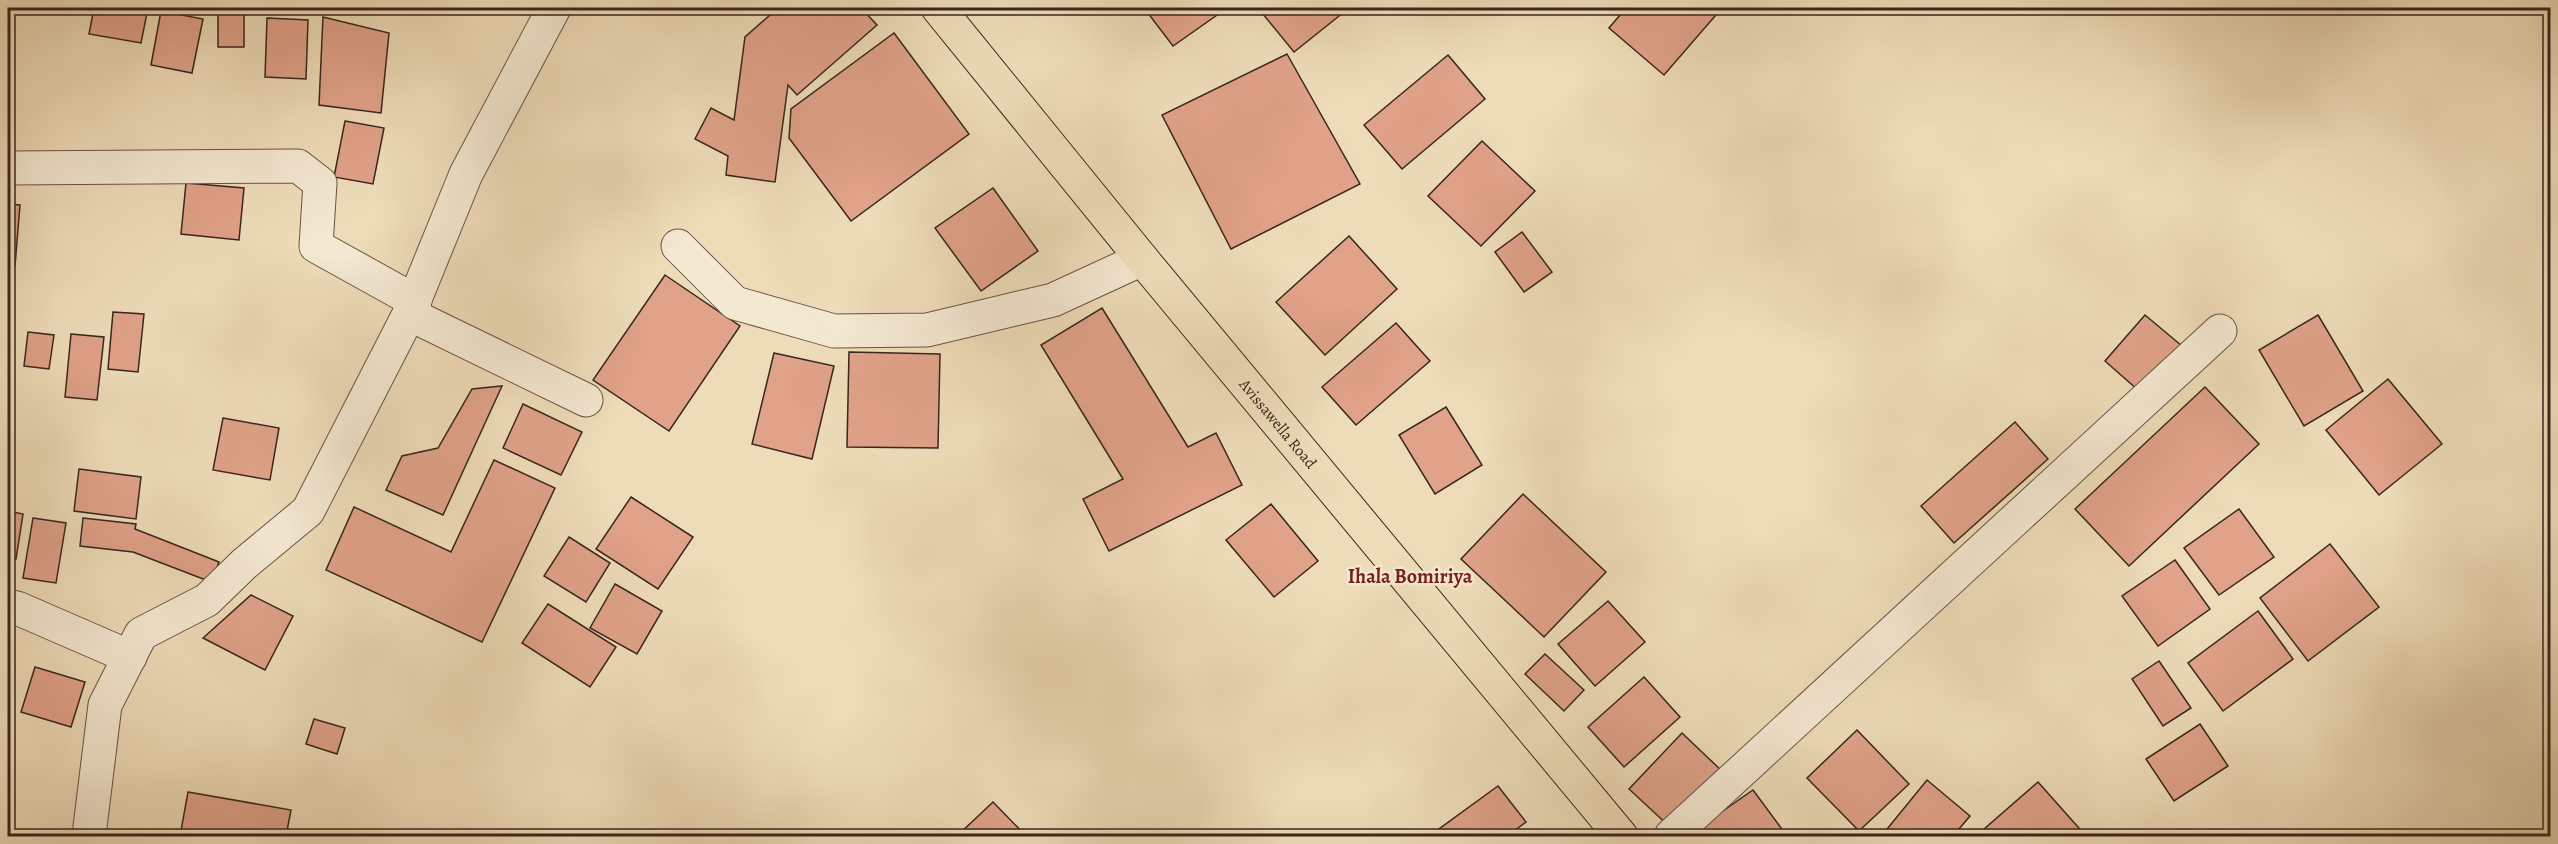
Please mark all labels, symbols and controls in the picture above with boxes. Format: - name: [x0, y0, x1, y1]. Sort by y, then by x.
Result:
- street label: Avissawella Road: [1233, 374, 1322, 474]
- district label: Ihala Bomiriya: [1348, 563, 1473, 590]

